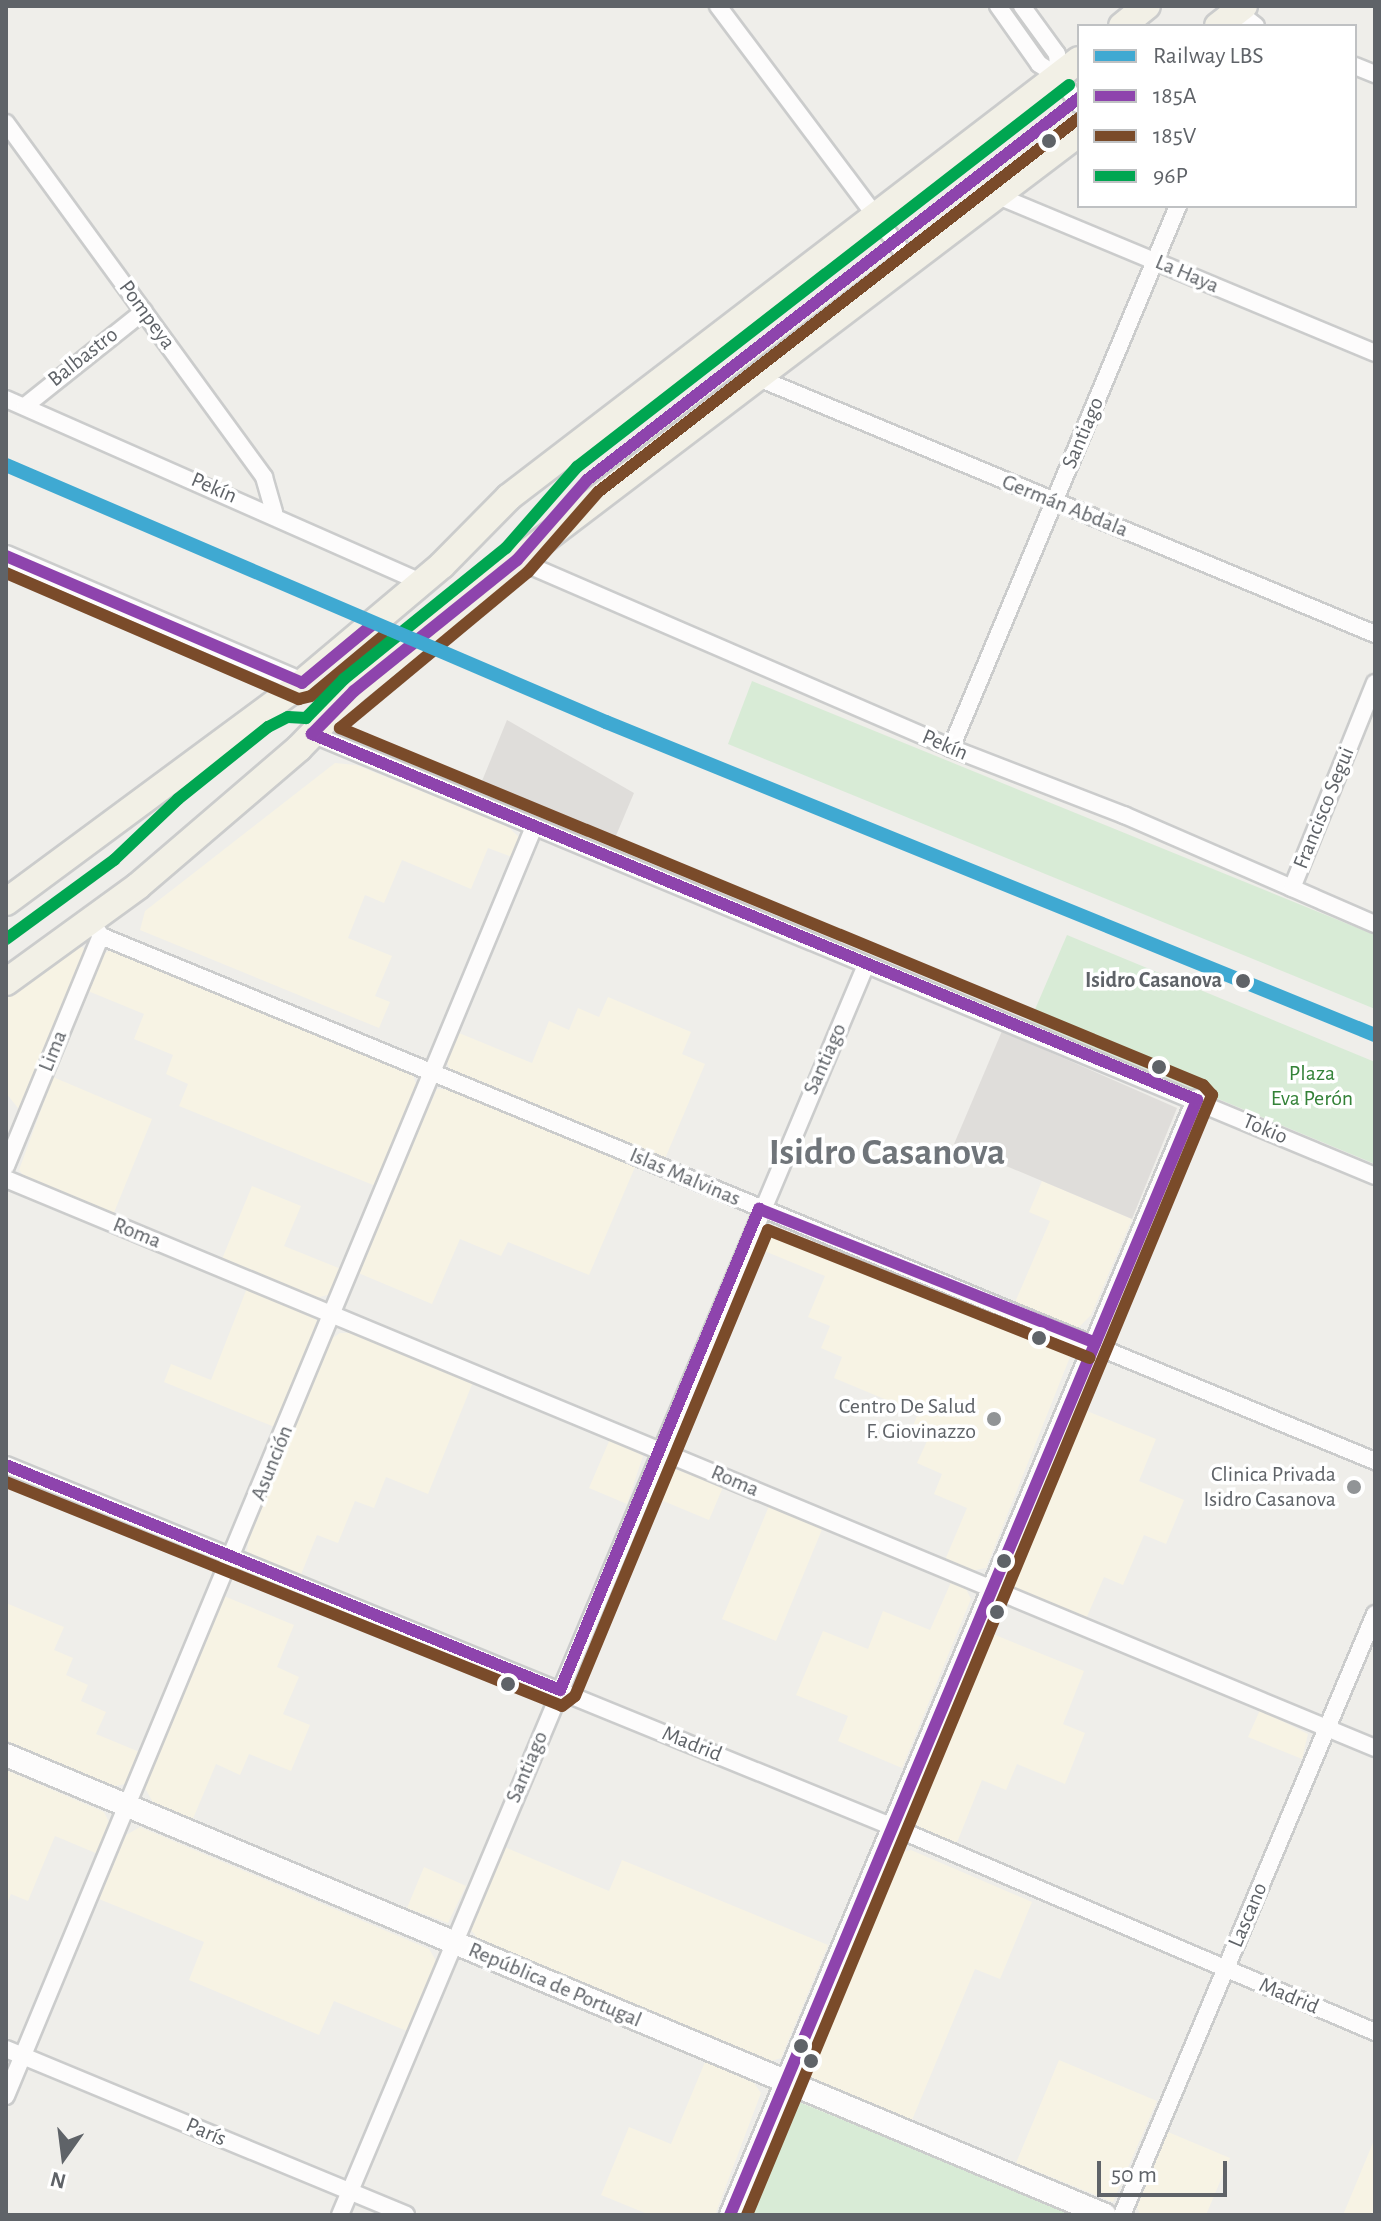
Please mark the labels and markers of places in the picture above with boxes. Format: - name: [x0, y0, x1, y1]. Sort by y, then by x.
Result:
- unlabelled marker: [1041, 133, 1057, 149]
- marker: Isidro Casanova: [1229, 967, 1257, 995]
- place label: Isidro Casanova: [1085, 968, 1222, 994]
- unlabelled marker: [1151, 1059, 1167, 1075]
- unlabelled marker: [1031, 1330, 1047, 1346]
- place label: Centro De Salud F. Giovinazzo: [839, 1393, 976, 1444]
- marker: Centro De Salud F. Giovinazzo: [983, 1408, 1005, 1430]
- place label: Clinica Privada Isidro Casanova: [1204, 1461, 1336, 1512]
- marker: Clinica Privada Isidro Casanova: [1343, 1476, 1365, 1498]
- unlabelled marker: [996, 1553, 1012, 1569]
- unlabelled marker: [989, 1604, 1005, 1620]
- unlabelled marker: [500, 1676, 516, 1692]
- unlabelled marker: [793, 2038, 809, 2054]
- unlabelled marker: [803, 2053, 819, 2069]

